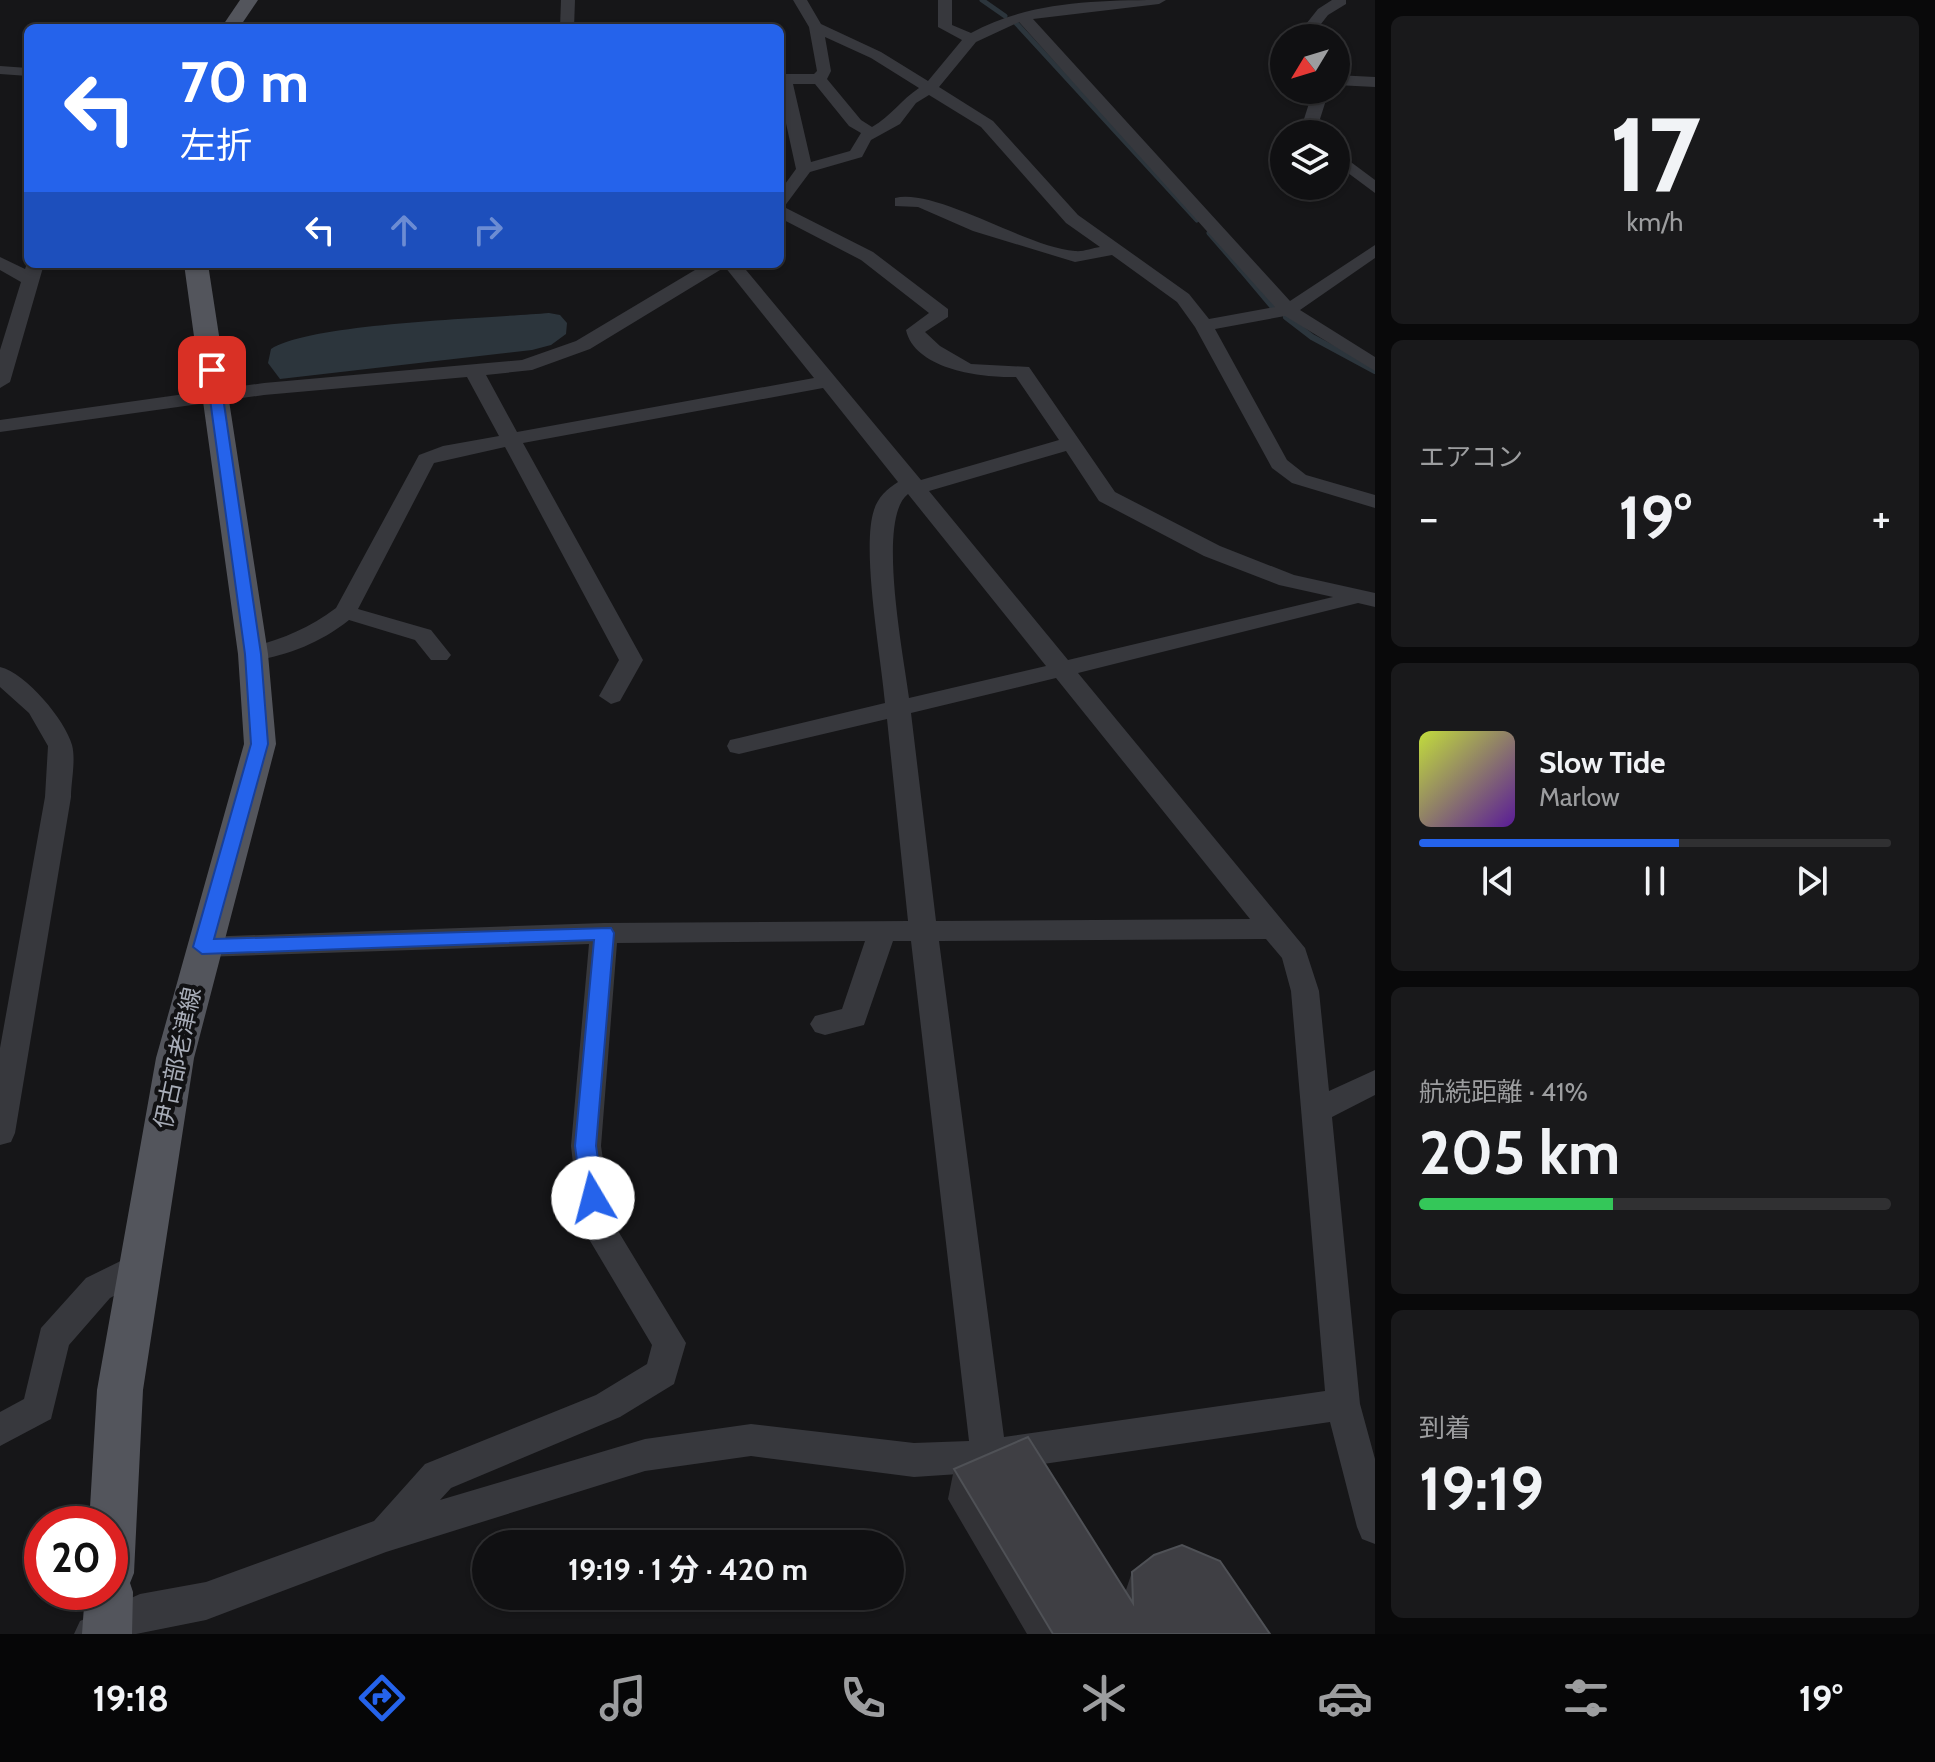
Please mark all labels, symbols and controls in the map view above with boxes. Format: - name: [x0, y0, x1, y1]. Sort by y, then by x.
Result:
- north arrow: [1270, 24, 1350, 104]
- map controls: [1270, 24, 1350, 200]
- text: 70 m: [180, 48, 309, 116]
- icon: left: [48, 56, 152, 160]
- text: 17: [1609, 91, 1701, 217]
- button: layers: [1270, 120, 1350, 200]
- text: 左折: [180, 123, 252, 167]
- text: km/h: [1627, 206, 1683, 238]
- icon: left: [298, 208, 342, 252]
- icon: ahead: [382, 208, 426, 252]
- icon: right: [466, 208, 510, 252]
- pin: [178, 336, 246, 404]
- icon: arrive: [190, 348, 234, 392]
- text: エアコン: [1419, 441, 1523, 473]
- text: 19°: [1618, 481, 1692, 554]
- text: −: [1419, 491, 1438, 544]
- text: +: [1872, 491, 1891, 544]
- text: Slow Tide: [1539, 744, 1666, 781]
- text: Marlow: [1539, 781, 1620, 813]
- icon: previous: [1476, 859, 1520, 903]
- icon: pause: [1633, 859, 1677, 903]
- icon: next: [1790, 859, 1834, 903]
- street label: 伊古部老津線: [148, 984, 207, 1131]
- text: 航続距離 · 41%: [1419, 1076, 1588, 1108]
- text: 205 km: [1419, 1116, 1620, 1189]
- position arrow: [551, 1156, 635, 1240]
- text: 到着: [1419, 1412, 1471, 1444]
- text: 19:19: [1419, 1452, 1544, 1525]
- speed limit sign: 20: [24, 1506, 128, 1610]
- text: 19:19 · 1 分 · 420 m: [568, 1551, 808, 1588]
- icon: directions: [354, 1670, 410, 1726]
- icon: music: [595, 1670, 651, 1726]
- icon: phone: [835, 1670, 891, 1726]
- icon: climate: [1076, 1670, 1132, 1726]
- icon: car: [1317, 1670, 1373, 1726]
- icon: filters: [1558, 1670, 1614, 1726]
- text: 19:18: [92, 1676, 169, 1720]
- text: 19°: [1799, 1676, 1843, 1720]

